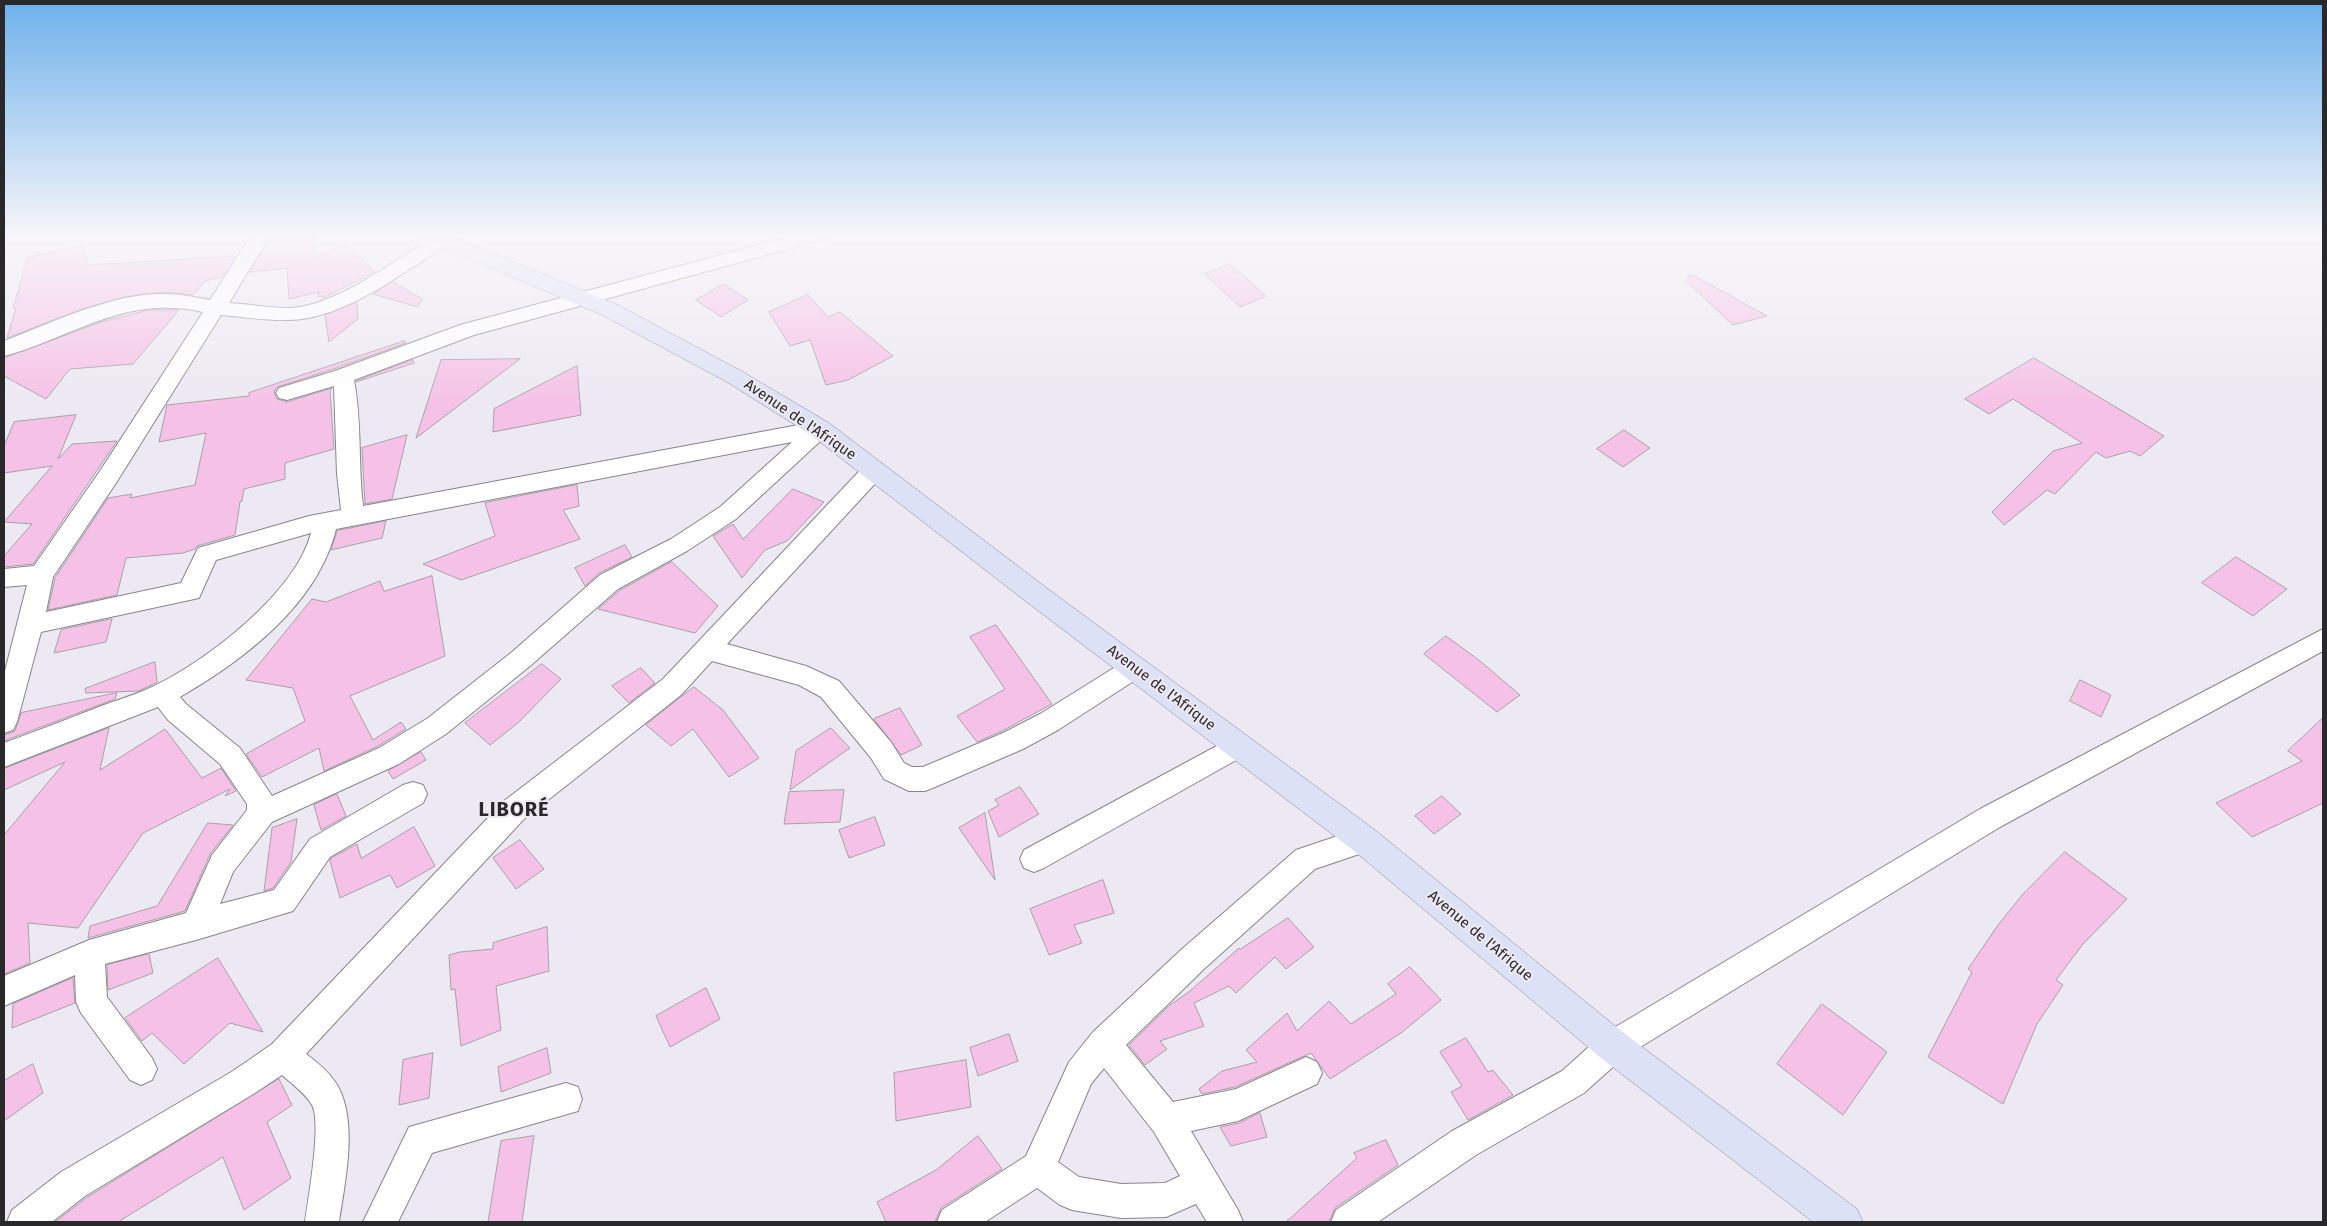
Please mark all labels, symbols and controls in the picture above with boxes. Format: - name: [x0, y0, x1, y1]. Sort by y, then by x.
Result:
- street label: Avenue de l'Afrique: [740, 376, 860, 464]
- street label: Avenue de l'Afrique: [1103, 641, 1219, 735]
- district label: LIBORÉ: [478, 798, 550, 822]
- street label: Avenue de l'Afrique: [1424, 887, 1536, 985]

